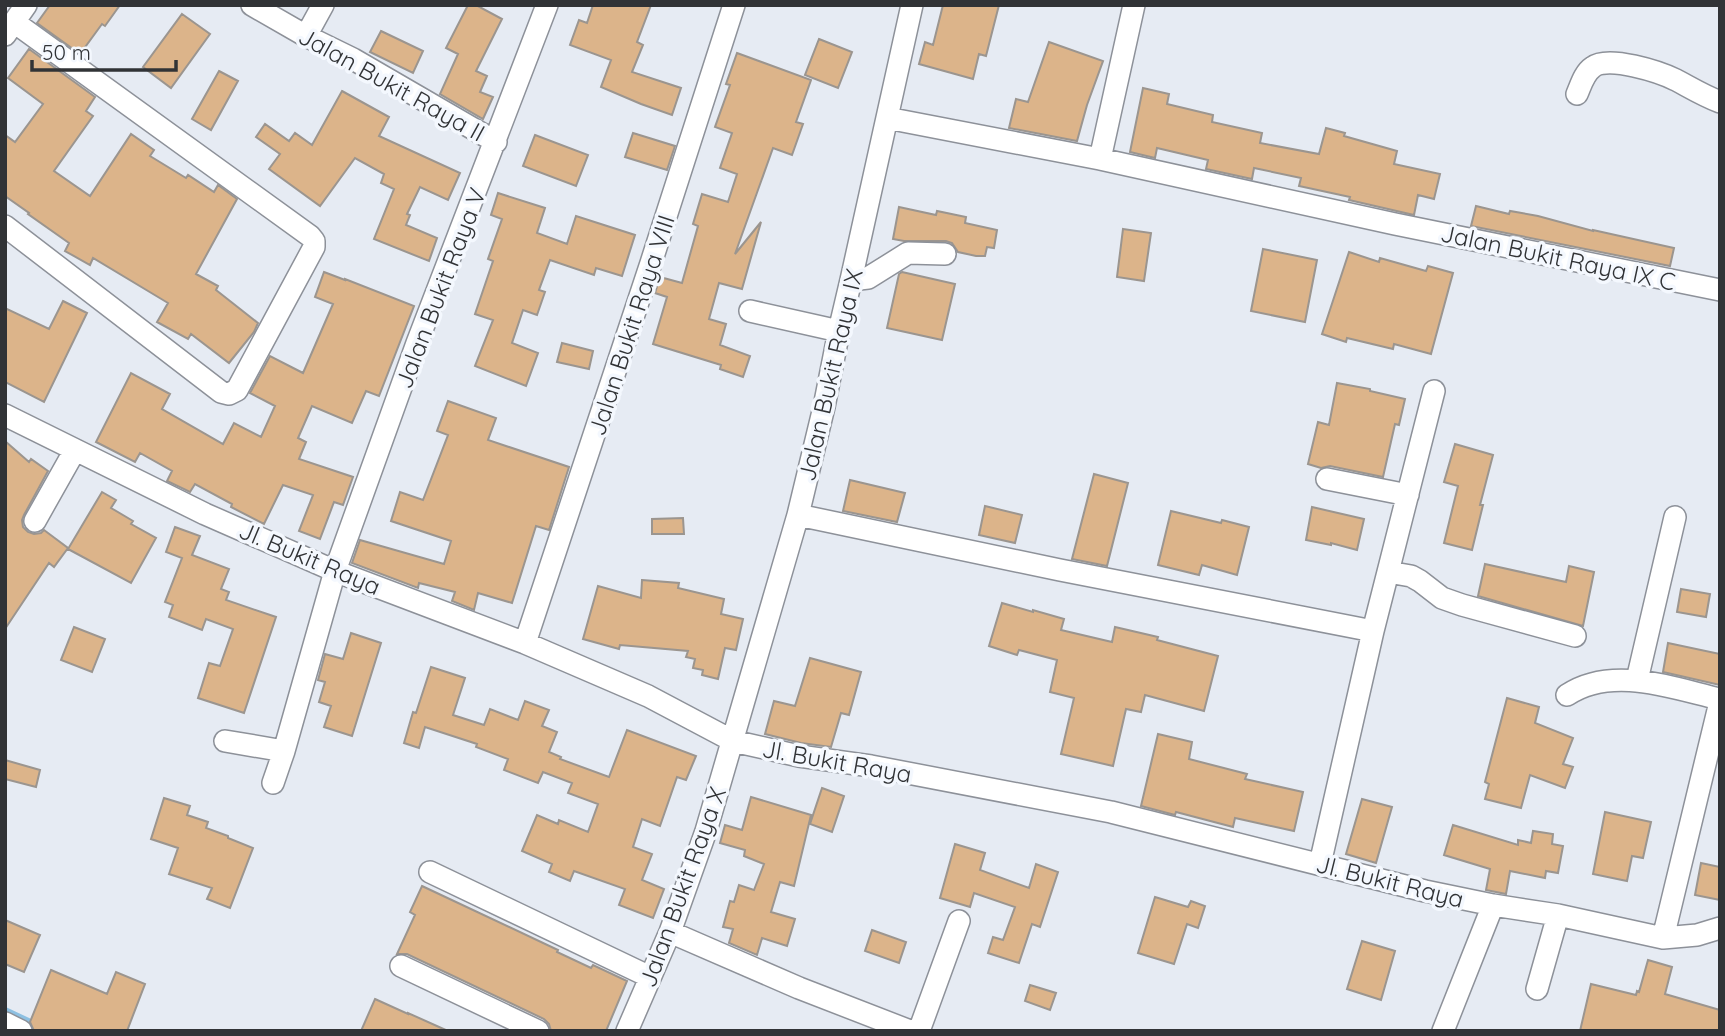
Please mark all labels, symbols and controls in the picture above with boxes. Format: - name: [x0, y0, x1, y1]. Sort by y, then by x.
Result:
- street label: Jalan Bukit Raya II: [294, 20, 490, 148]
- scale bar: [32, 28, 175, 72]
- text: 50 m: [42, 39, 91, 65]
- street label: Jalan Bukit Raya V: [388, 184, 492, 392]
- street label: Jalan Bukit Raya VIII: [581, 211, 681, 439]
- street label: Jalan Bukit Raya IX C: [1438, 217, 1678, 297]
- street label: Jalan Bukit Raya IX: [791, 266, 869, 484]
- street label: Jl. Bukit Raya: [235, 515, 385, 601]
- street label: Jl. Bukit Raya: [760, 733, 914, 789]
- street label: Jalan Bukit Raya X: [632, 783, 732, 991]
- street label: Jl. Bukit Raya: [1313, 848, 1467, 914]

